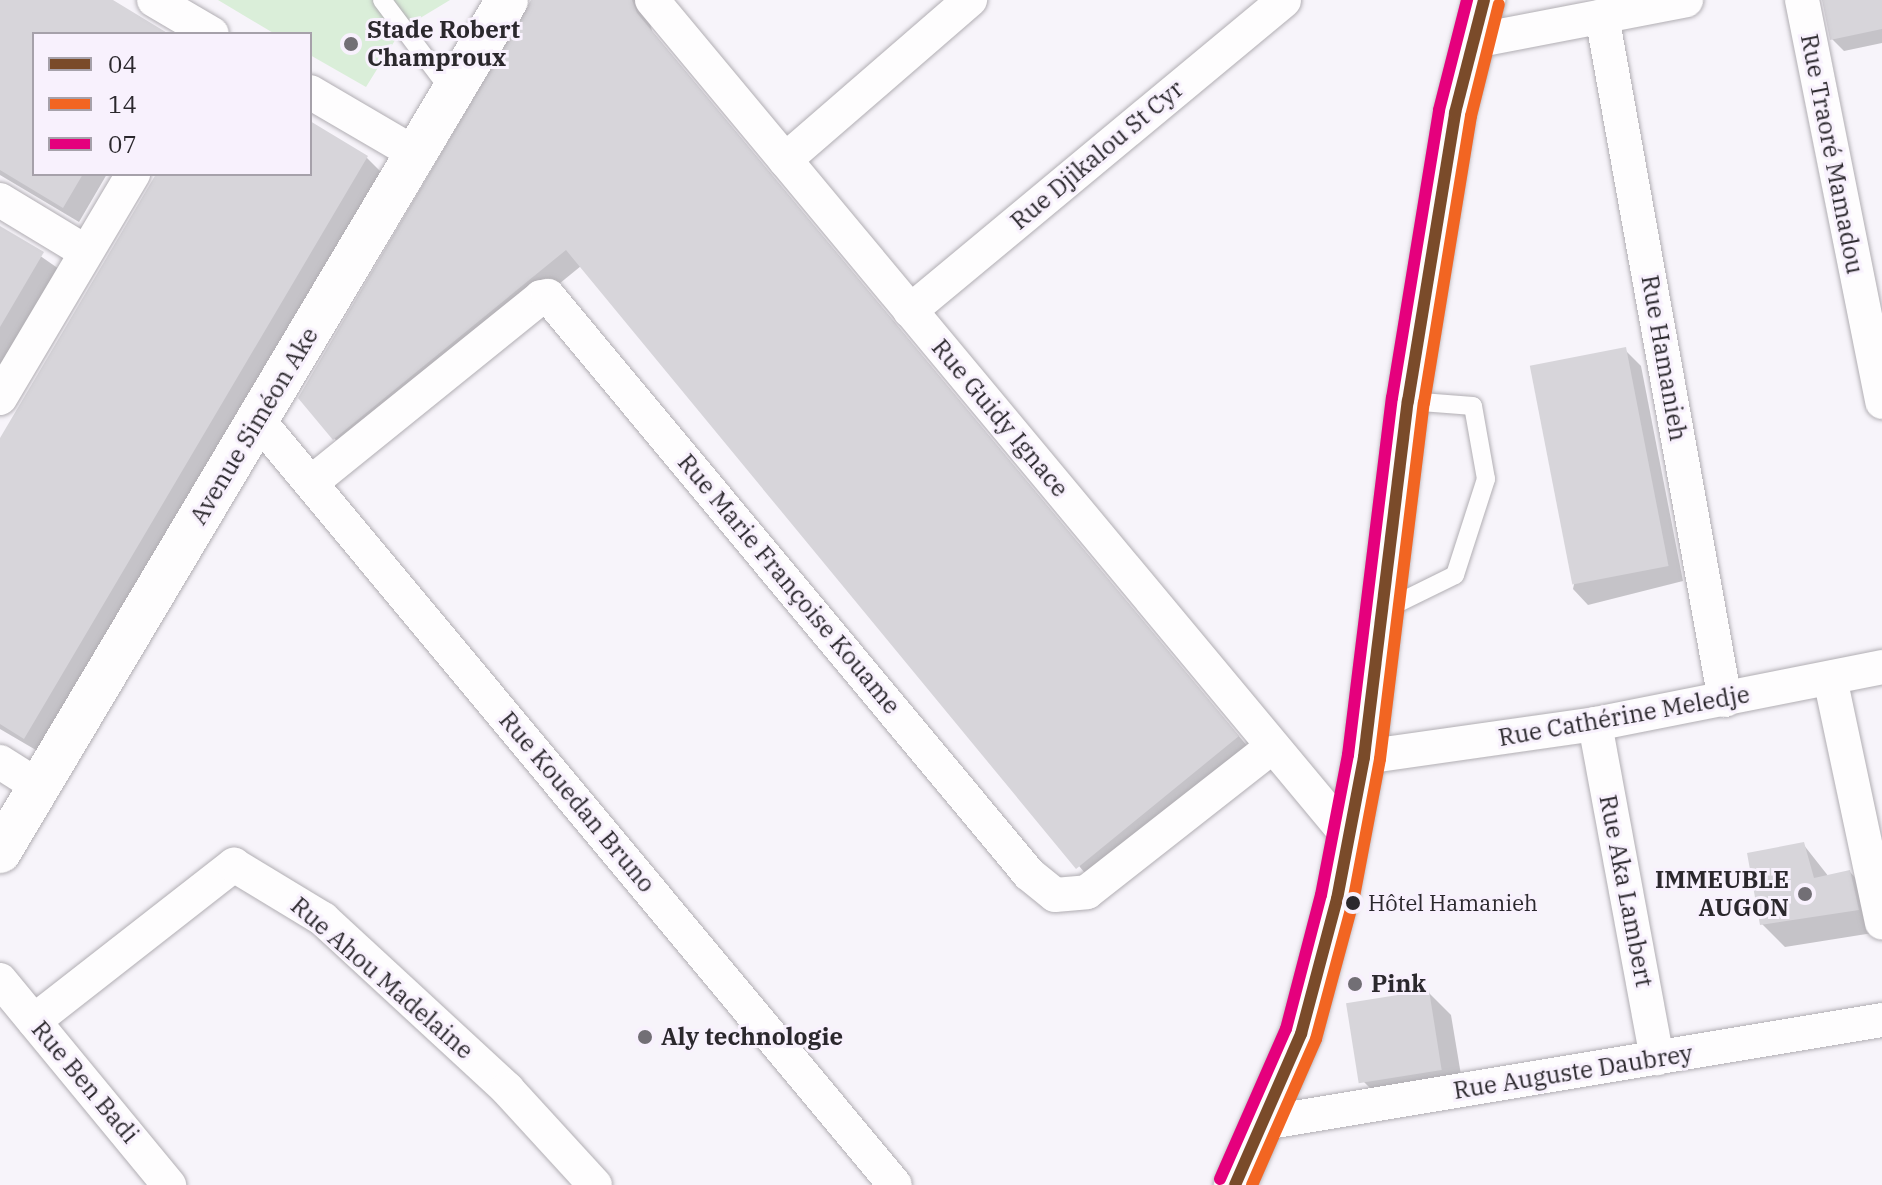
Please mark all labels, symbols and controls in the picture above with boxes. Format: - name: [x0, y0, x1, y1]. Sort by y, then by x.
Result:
- place label: Stade Robert Champroux: [367, 16, 520, 72]
- legend: [32, 32, 312, 176]
- street label: Rue Traoré Mamadou: [1795, 32, 1869, 276]
- marker: Stade Robert Champroux: [342, 35, 360, 53]
- text: 04: [108, 48, 137, 80]
- street label: Rue Djikalou St Cyr: [1005, 74, 1189, 236]
- text: 14: [108, 88, 137, 120]
- text: 07: [108, 128, 137, 160]
- street label: Rue Hamanieh: [1635, 273, 1693, 443]
- street label: Avenue Siméon Ake: [184, 322, 324, 530]
- street label: Rue Guidy Ignace: [926, 333, 1074, 503]
- street label: Rue Marie Françoise Kouame: [672, 448, 906, 720]
- street label: Rue Cathérine Meledje: [1496, 680, 1752, 752]
- street label: Rue Kouedan Bruno: [493, 706, 661, 898]
- street label: Rue Aka Lambert: [1593, 792, 1659, 990]
- place label: IMMEUBLE AUGON: [1655, 866, 1789, 922]
- marker: IMMEUBLE AUGON: [1796, 885, 1814, 903]
- place label: Hôtel Hamanieh: [1368, 890, 1538, 916]
- street label: Rue Ahou Madelaine: [285, 891, 479, 1065]
- marker: Hôtel Hamanieh: [1345, 895, 1361, 911]
- place label: Pink: [1371, 970, 1426, 998]
- marker: Pink: [1346, 975, 1364, 993]
- street label: Rue Ben Badi: [26, 1015, 144, 1149]
- place label: Aly technologie: [661, 1023, 843, 1051]
- marker: Aly technologie: [636, 1028, 654, 1046]
- street label: Rue Auguste Daubrey: [1451, 1039, 1695, 1105]

